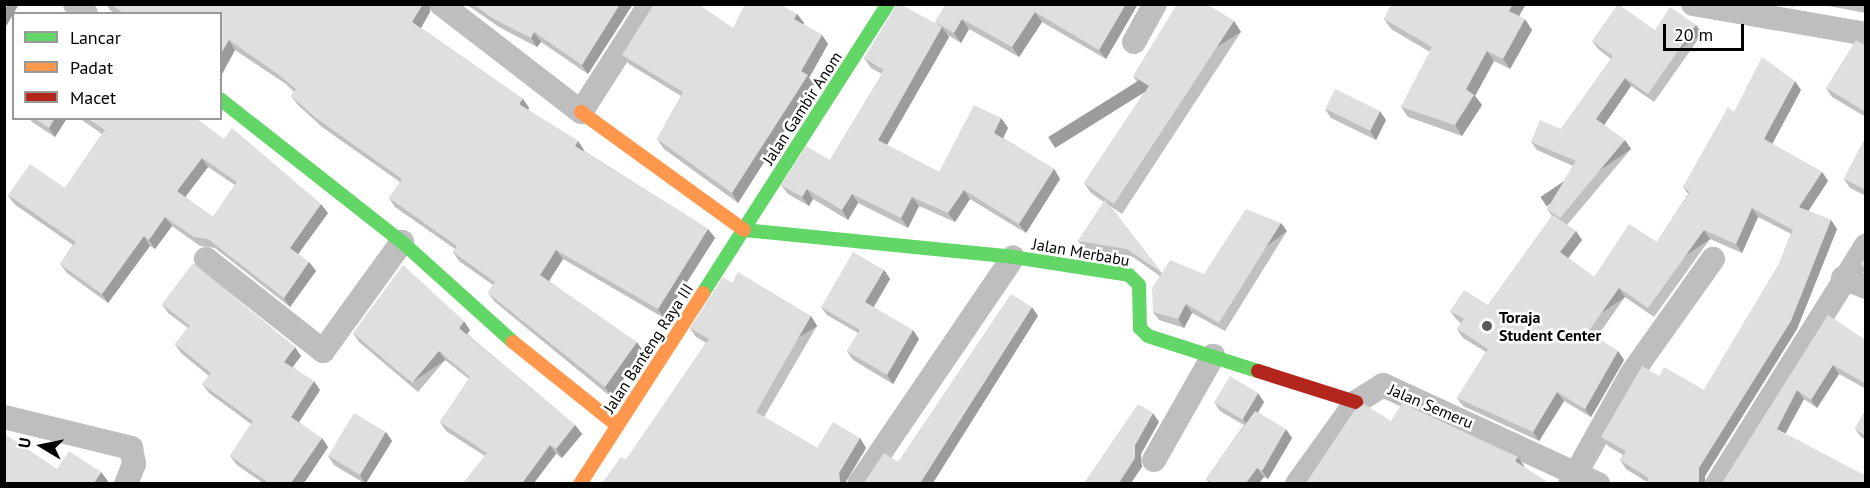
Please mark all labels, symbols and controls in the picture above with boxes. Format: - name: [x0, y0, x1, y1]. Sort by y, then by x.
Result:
- legend: [12, 12, 222, 120]
- scale bar: [1666, 12, 1747, 50]
- text: 20 m: [1674, 23, 1713, 46]
- text: Lancar: [70, 26, 121, 49]
- street label: Jalan Gambir Anom: [758, 48, 846, 168]
- text: Padat: [70, 56, 113, 79]
- text: Macet: [70, 86, 116, 109]
- street label: Jalan Merbabu: [1031, 234, 1131, 270]
- street label: Jalan Banteng Raya III: [599, 280, 697, 416]
- place label: Toraja Student Center: [1499, 307, 1601, 345]
- marker: Toraja Student Center: [1480, 319, 1494, 333]
- street label: Jalan Semeru: [1386, 380, 1476, 432]
- north arrow: [12, 416, 72, 476]
- text: U: [14, 436, 35, 450]

